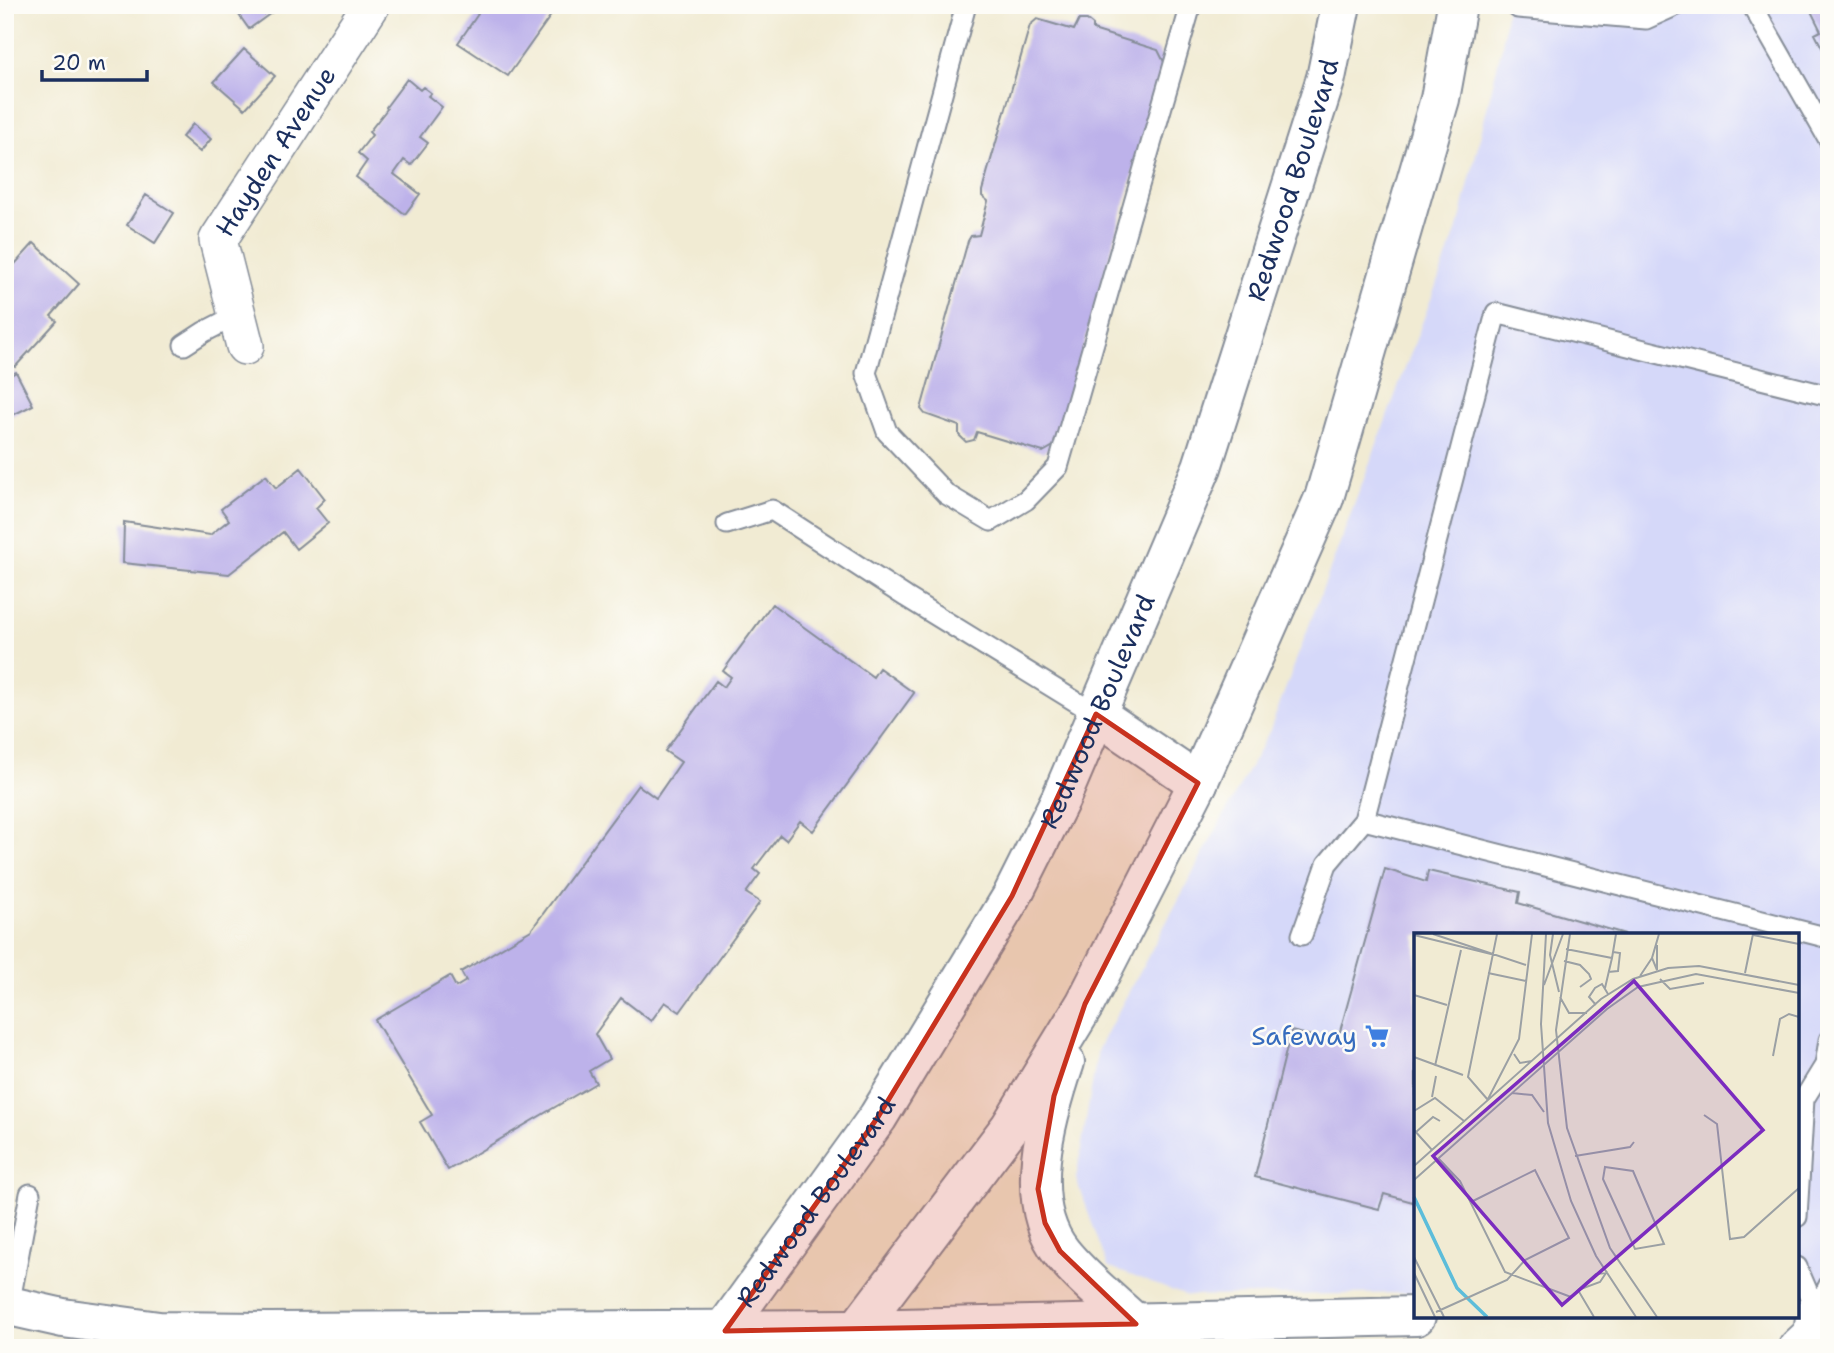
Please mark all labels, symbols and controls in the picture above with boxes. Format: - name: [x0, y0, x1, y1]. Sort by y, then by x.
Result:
- scale bar: [42, 38, 147, 82]
- text: 20 m: [52, 49, 106, 77]
- street label: Redwood Boulevard: [1238, 56, 1346, 305]
- street label: Hayden Avenue: [207, 59, 343, 243]
- street label: Redwood Boulevard: [1031, 588, 1163, 834]
- inset map: [1414, 933, 1799, 1318]
- place label: Safeway: [1251, 1018, 1357, 1053]
- supermarket icon: Safeway: [1363, 1022, 1391, 1050]
- street label: Redwood Boulevard: [728, 1090, 903, 1314]

